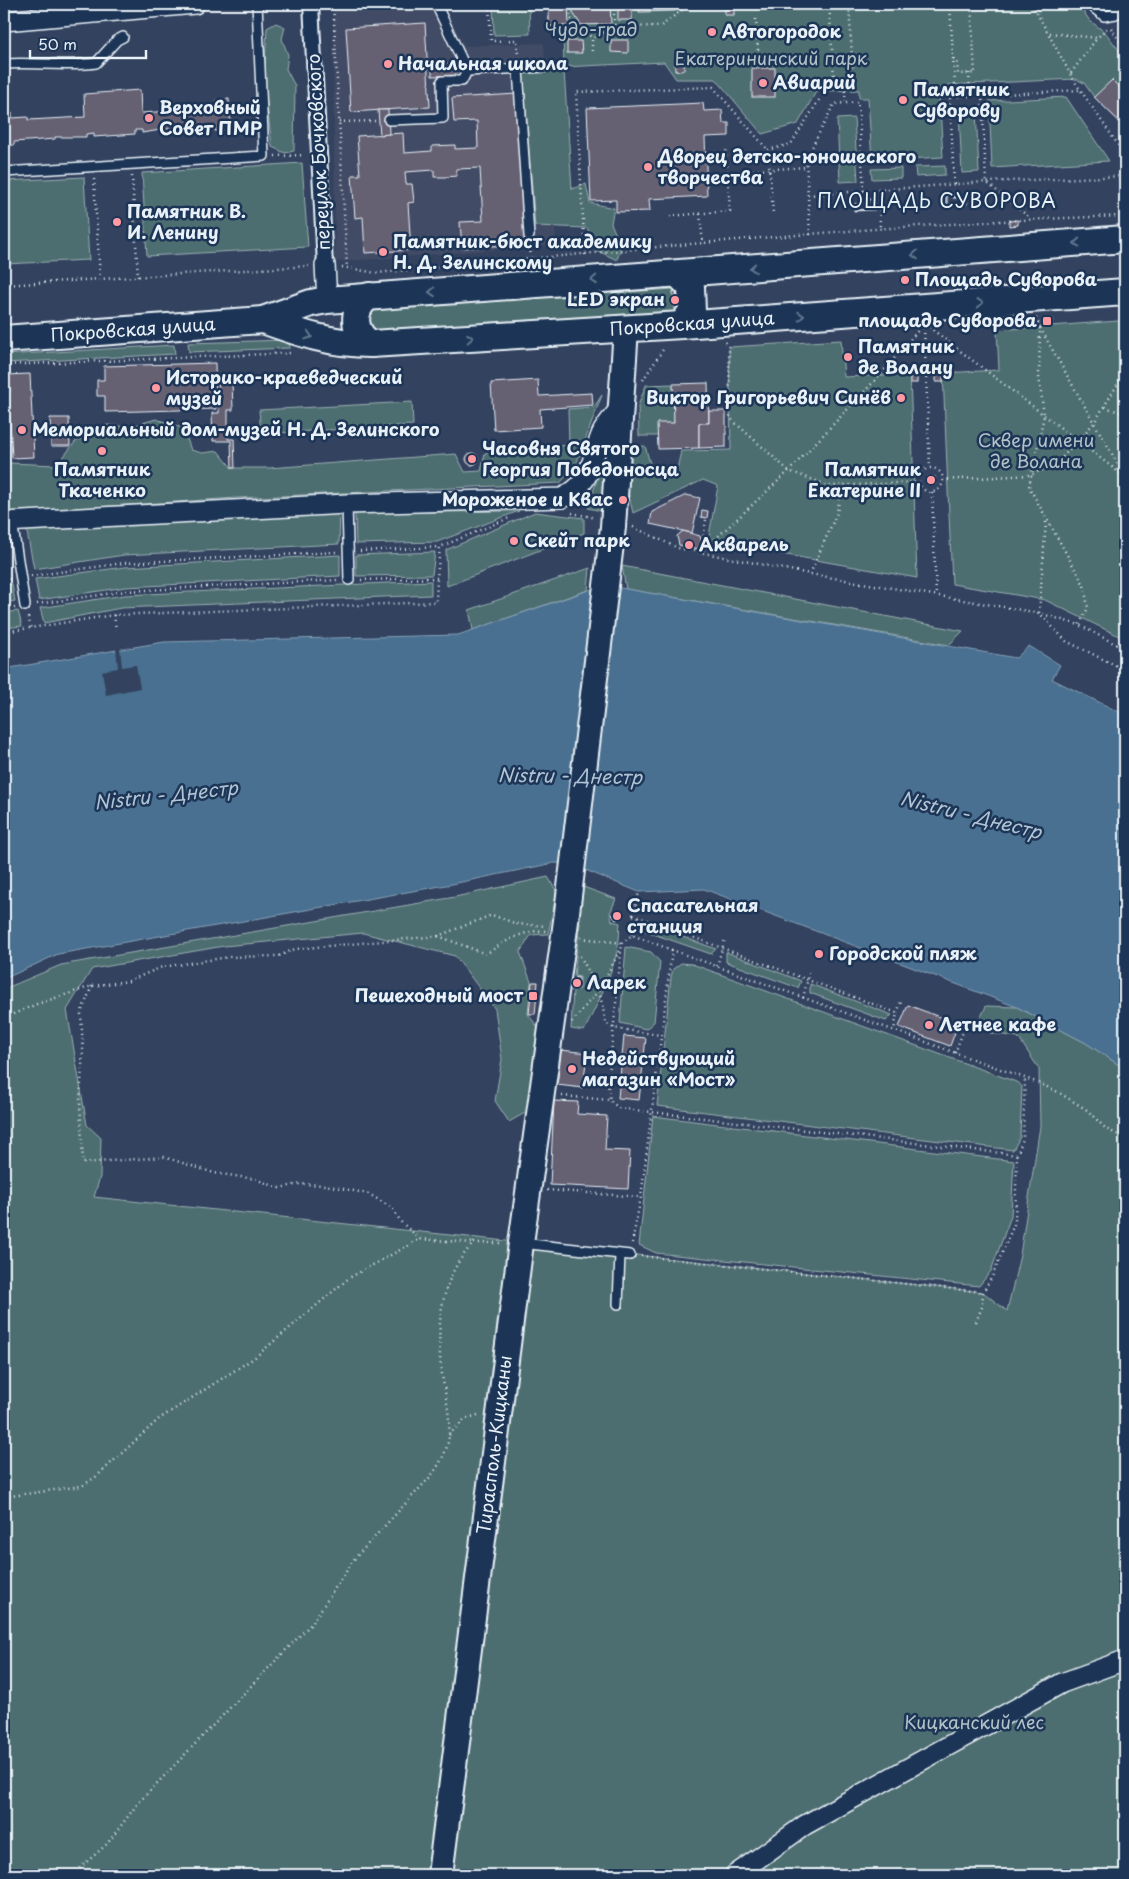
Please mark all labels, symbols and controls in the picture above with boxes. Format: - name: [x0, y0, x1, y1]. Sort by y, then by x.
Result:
- park label: Чудо-град: [544, 15, 638, 42]
- place label: Автогородок: [722, 17, 841, 44]
- marker: Автогородок: [706, 26, 718, 38]
- scale bar: [30, 28, 146, 60]
- text: 50 m: [38, 32, 77, 55]
- park label: Екатерининский парк: [675, 44, 868, 71]
- place label: Начальная школа: [398, 49, 568, 76]
- street label: переулок Бочковского: [299, 53, 336, 251]
- marker: Начальная школа: [382, 58, 394, 70]
- place label: Авиарий: [773, 68, 856, 95]
- place label: Памятник Суворову: [913, 75, 1010, 123]
- marker: Авиарий: [757, 77, 769, 89]
- place label: Верховный Совет ПМР: [159, 93, 262, 141]
- marker: Памятник Суворову: [897, 94, 909, 106]
- marker: Верховный Совет ПМР: [143, 112, 155, 124]
- place label: Дворец детско-юношеского творчества: [657, 142, 917, 190]
- marker: Дворец детско-юношеского творчества: [642, 161, 654, 173]
- district label: ПЛОЩАДЬ СУВОРОВА: [817, 186, 1057, 214]
- place label: Памятник В. И. Ленину: [127, 197, 246, 245]
- marker: Памятник В. И. Ленину: [111, 216, 123, 228]
- place label: Памятник-бюст академику Н. Д. Зелинскому: [393, 227, 652, 275]
- one-way arrow: [1072, 237, 1080, 248]
- marker: Памятник-бюст академику Н. Д. Зелинскому: [377, 246, 389, 258]
- one-way arrow: [910, 250, 918, 261]
- one-way arrow: [748, 262, 756, 273]
- place label: Площадь Суворова: [915, 265, 1097, 292]
- one-way arrow: [590, 274, 598, 285]
- marker: Площадь Суворова: [899, 274, 911, 286]
- place label: LED экран: [567, 285, 665, 312]
- one-way arrow: [428, 286, 436, 297]
- marker: LED экран: [669, 294, 681, 306]
- one-way arrow: [976, 298, 984, 309]
- street label: Покровская улица: [609, 303, 776, 342]
- place label: площадь Суворова: [858, 306, 1037, 333]
- street label: Покровская улица: [50, 309, 217, 348]
- one-way arrow: [797, 311, 805, 322]
- marker: площадь Суворова: [1041, 315, 1053, 327]
- one-way arrow: [304, 331, 312, 341]
- place label: Памятник де Волану: [858, 332, 955, 380]
- one-way arrow: [466, 333, 474, 344]
- marker: Памятник де Волану: [842, 351, 854, 363]
- place label: Историко-краеведческий музей: [166, 363, 402, 411]
- marker: Историко-краеведческий музей: [150, 382, 162, 394]
- place label: Виктор Григорьевич Синёв: [646, 383, 891, 410]
- marker: Виктор Григорьевич Синёв: [895, 392, 907, 404]
- place label: Мемориальный дом-музей Н. Д. Зелинского: [32, 415, 440, 442]
- marker: Мемориальный дом-музей Н. Д. Зелинского: [16, 424, 28, 436]
- park label: Сквер имени де Волана: [978, 426, 1094, 474]
- place label: Часовня Святого Георгия Победоносца: [482, 434, 680, 482]
- marker: Памятник Ткаченко: [96, 445, 108, 457]
- marker: Часовня Святого Георгия Победоносца: [466, 453, 478, 465]
- place label: Памятник Ткаченко: [54, 455, 151, 503]
- place label: Памятник Екатерине II: [808, 455, 922, 503]
- marker: Памятник Екатерине II: [925, 474, 937, 486]
- place label: Мороженое и Квас: [442, 485, 613, 512]
- marker: Мороженое и Квас: [617, 494, 629, 506]
- place label: Скейт парк: [524, 526, 630, 553]
- place label: Акварель: [699, 530, 789, 557]
- marker: Скейт парк: [508, 535, 520, 547]
- marker: Акварель: [683, 539, 695, 551]
- water label: Nistru - Днестр: [498, 760, 644, 790]
- water label: Nistru - Днестр: [93, 772, 241, 815]
- water label: Nistru - Днестр: [898, 783, 1046, 845]
- place label: Спасательная станция: [627, 891, 758, 939]
- marker: Спасательная станция: [611, 910, 623, 922]
- place label: Городской пляж: [829, 939, 977, 966]
- marker: Городской пляж: [813, 948, 825, 960]
- place label: Ларек: [587, 968, 647, 995]
- marker: Ларек: [571, 977, 583, 989]
- place label: Пешеходный мост: [355, 981, 524, 1008]
- marker: Пешеходный мост: [527, 990, 539, 1002]
- place label: Летнее кафе: [939, 1010, 1056, 1037]
- marker: Летнее кафе: [923, 1019, 935, 1031]
- place label: Недействующий магазин «Мост»: [582, 1044, 735, 1092]
- marker: Недействующий магазин «Мост»: [566, 1063, 578, 1075]
- street label: Тирасполь-Кицканы: [469, 1354, 518, 1536]
- park label: Кицканский лес: [904, 1708, 1044, 1735]

